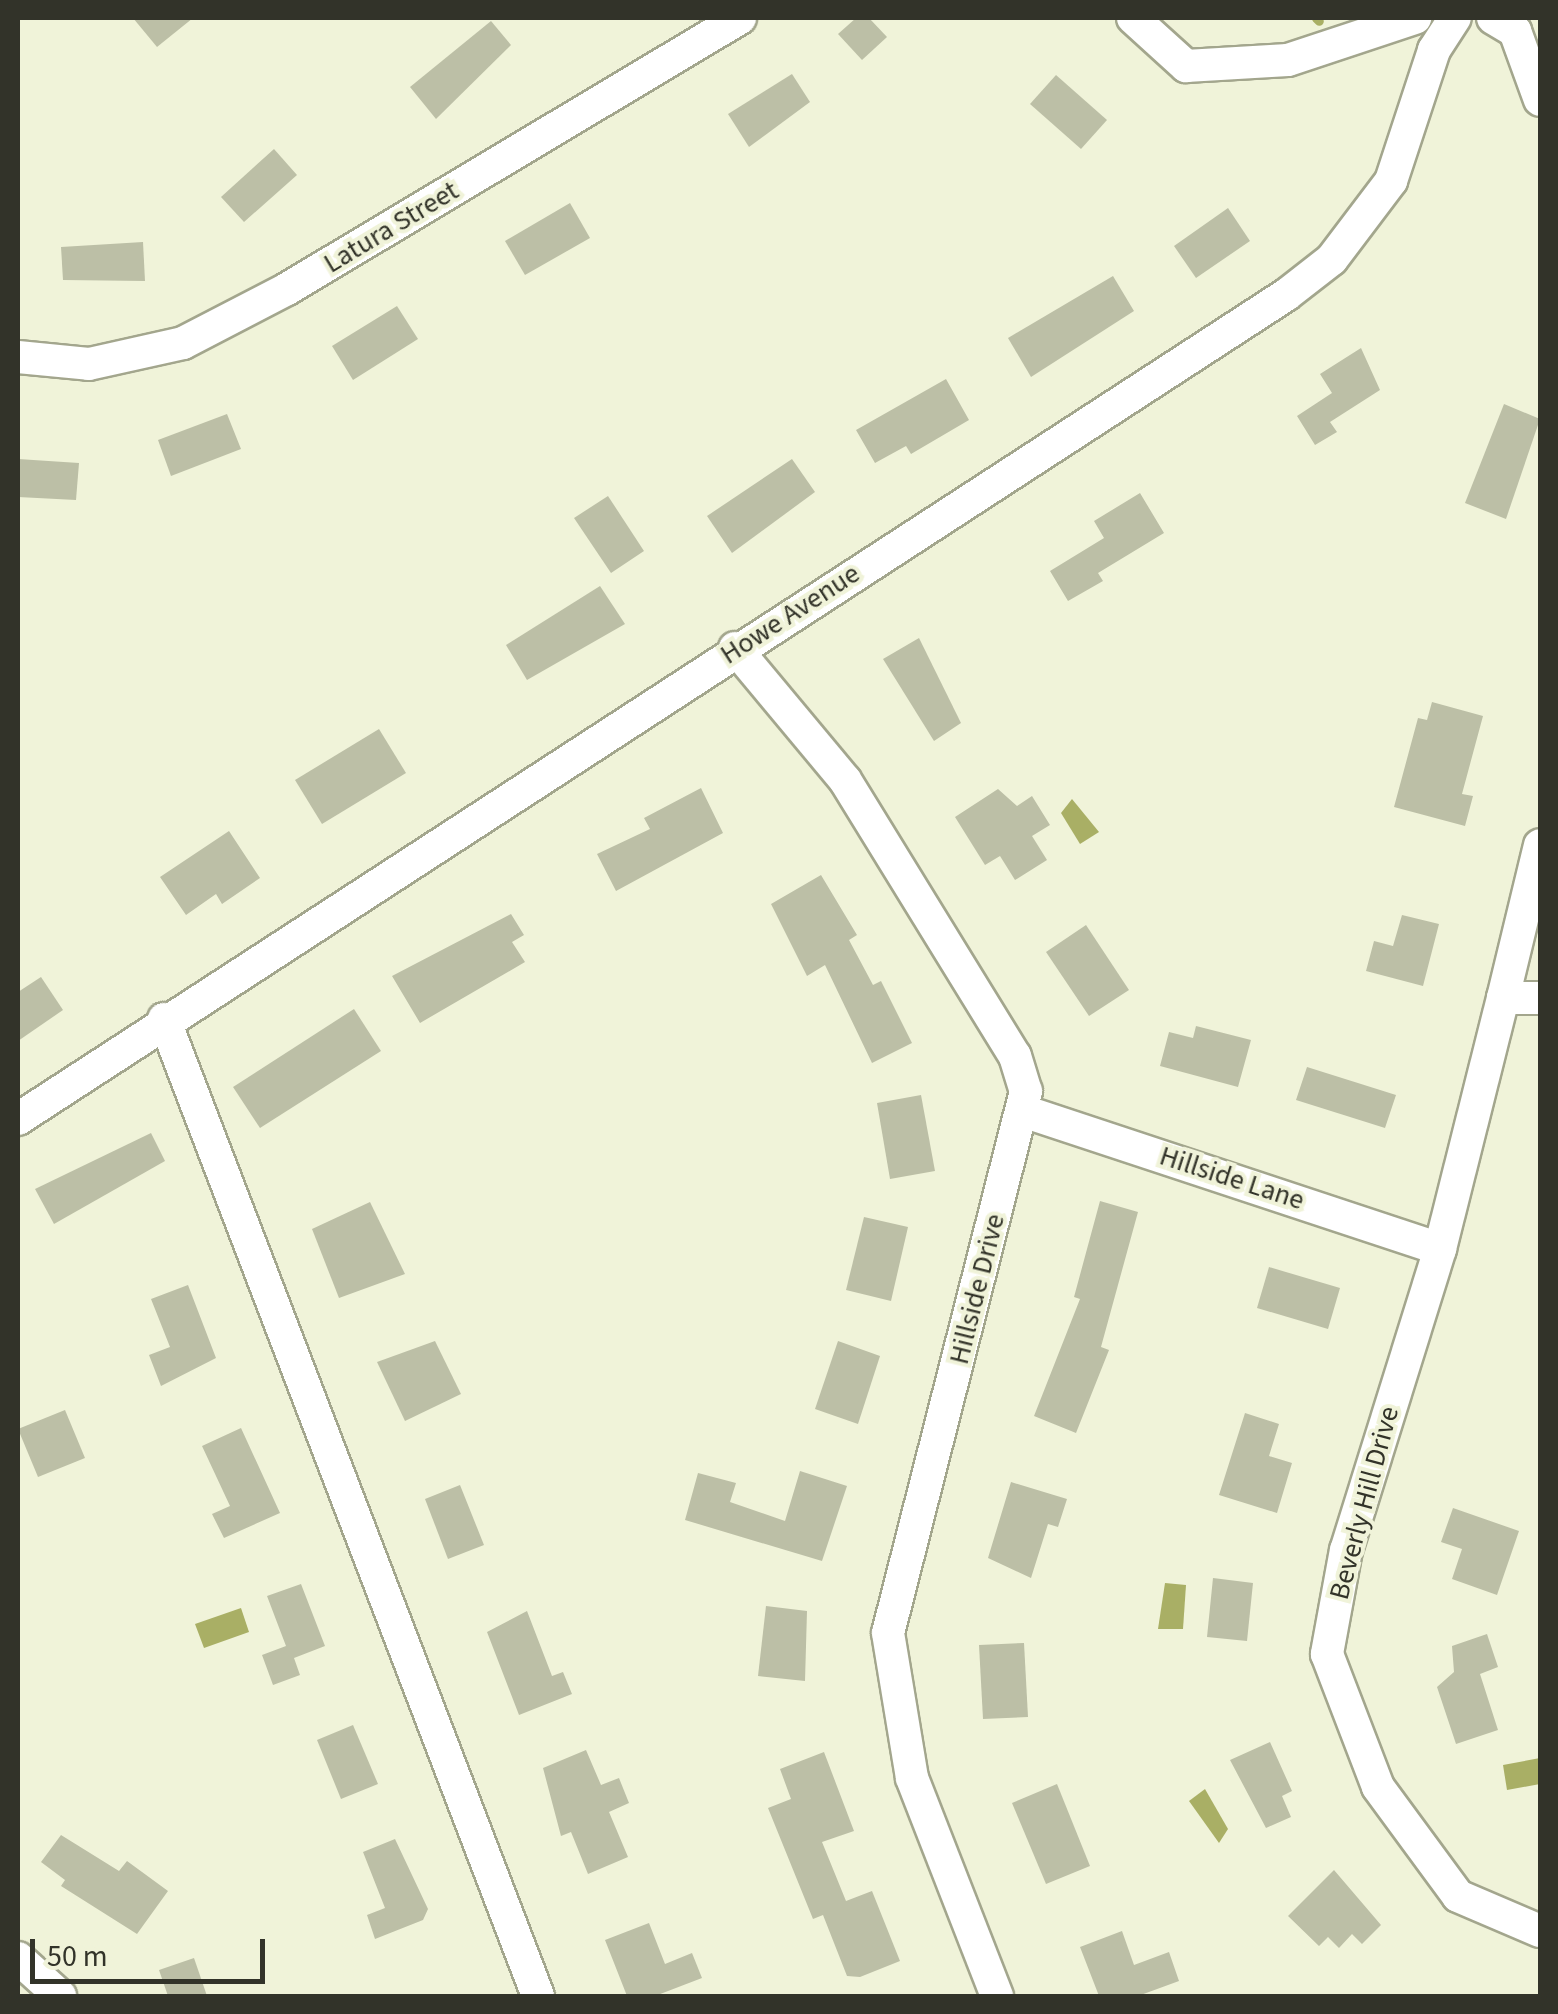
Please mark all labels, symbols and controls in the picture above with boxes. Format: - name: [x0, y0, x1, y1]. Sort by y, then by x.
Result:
- street label: Latura Street: [318, 174, 464, 280]
- street label: Howe Avenue: [714, 557, 866, 671]
- street label: Hillside Lane: [1155, 1139, 1309, 1217]
- street label: Hillside Drive: [942, 1210, 1012, 1368]
- street label: Beverly Hill Drive: [1322, 1403, 1406, 1603]
- scale bar: [35, 1919, 270, 1981]
- text: 50 m: [47, 1935, 108, 1978]

